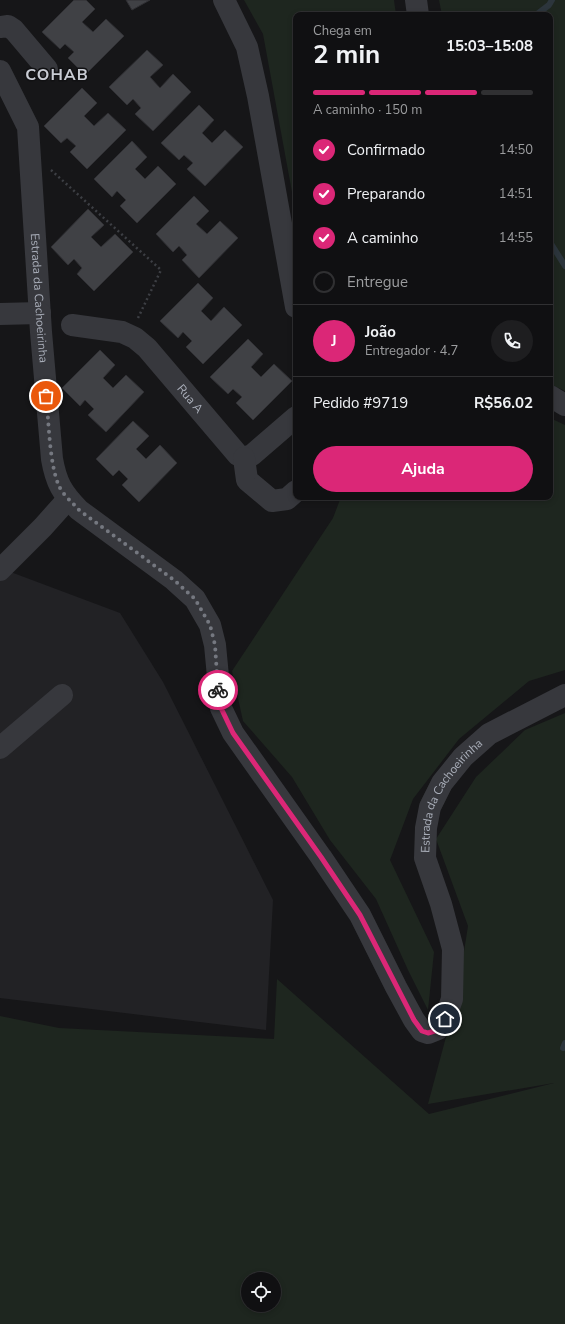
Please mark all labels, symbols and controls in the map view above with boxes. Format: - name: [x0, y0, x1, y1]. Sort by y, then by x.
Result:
- text: Chega em: [313, 22, 372, 40]
- text: 15:03–15:08: [446, 36, 533, 56]
- text: 2 min: [313, 37, 380, 72]
- district label: COHAB: [25, 64, 89, 86]
- text: A caminho · 150 m: [313, 101, 422, 119]
- icon: check: [313, 139, 335, 161]
- text: Confirmado: [347, 140, 425, 160]
- text: 14:50: [499, 141, 533, 159]
- icon: check: [313, 183, 335, 205]
- text: Preparando: [347, 184, 425, 204]
- text: 14:51: [499, 185, 533, 203]
- icon: check: [313, 227, 335, 249]
- text: A caminho: [347, 228, 418, 248]
- text: 14:55: [499, 229, 533, 247]
- street label: Estrada da Cachoeirinha: [27, 233, 52, 364]
- text: Entregue: [347, 272, 408, 292]
- button: phone: [491, 320, 533, 362]
- text: João: [365, 322, 396, 342]
- text: J: [331, 331, 337, 351]
- text: Entregador · 4.7: [365, 342, 458, 360]
- pin: [29, 379, 63, 413]
- street label: Rua A: [173, 381, 207, 417]
- icon: bag: [35, 385, 57, 407]
- text: Pedido #9719: [313, 393, 408, 413]
- text: R$56.02: [474, 393, 533, 413]
- button: Ajuda: [313, 446, 533, 492]
- courier: [198, 670, 238, 710]
- icon: bike: [207, 679, 229, 701]
- street label: Estrada da Cachoeirinha: [417, 735, 486, 853]
- pin: [428, 1002, 462, 1036]
- icon: home: [434, 1008, 456, 1030]
- map controls: [241, 1272, 281, 1312]
- button: locate: [241, 1272, 281, 1312]

